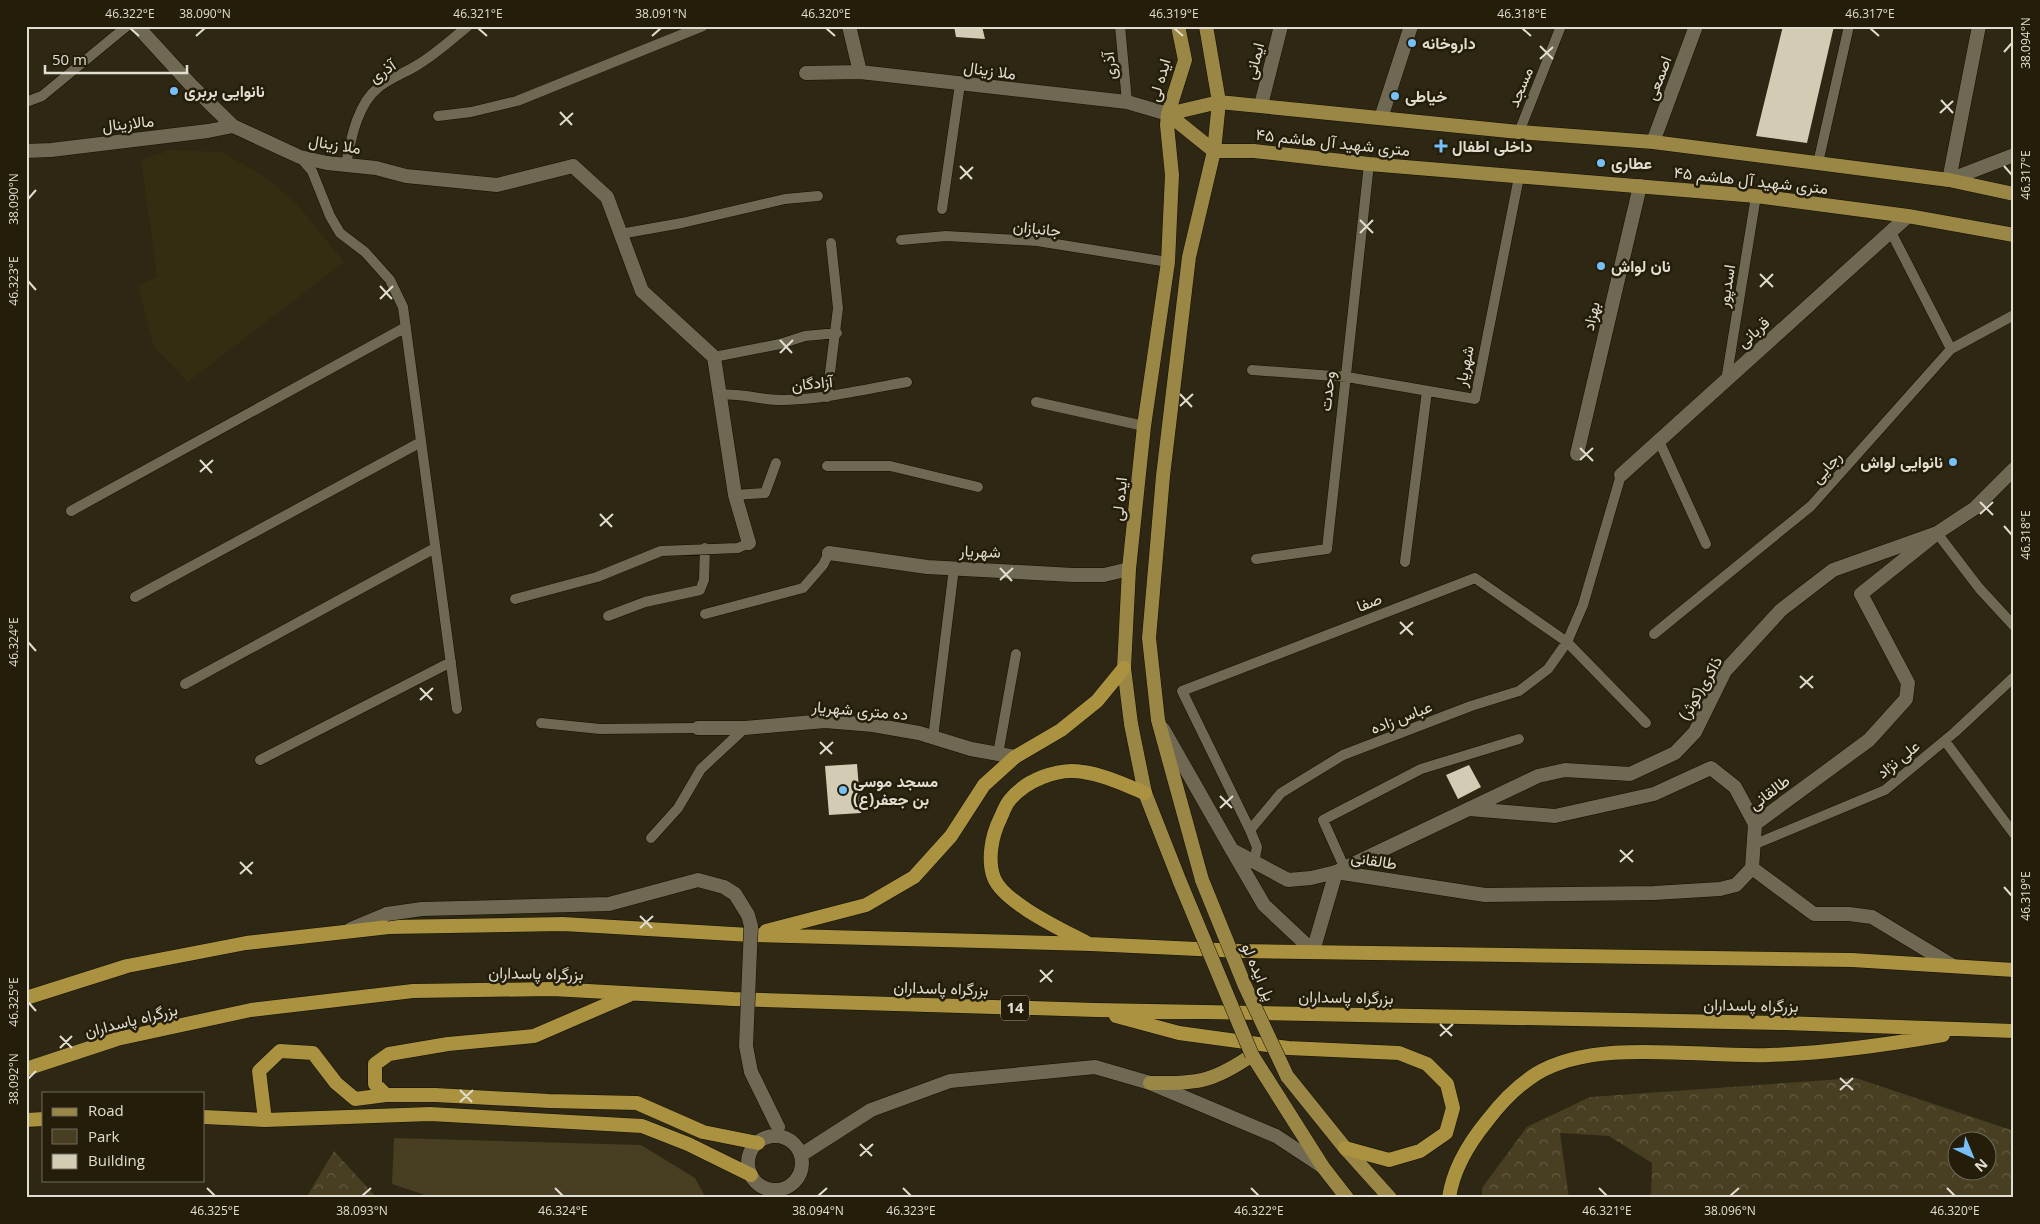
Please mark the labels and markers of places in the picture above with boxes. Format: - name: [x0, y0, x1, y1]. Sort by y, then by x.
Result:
- place label: داروخانه: [1422, 32, 1476, 54]
- marker: داروخانه: [1406, 37, 1418, 49]
- place label: نانوایی بربری: [184, 80, 265, 102]
- marker: نانوایی بربری: [168, 85, 180, 97]
- place label: خیاطی: [1405, 85, 1447, 107]
- marker: خیاطی: [1389, 90, 1401, 102]
- place label: داخلی اطفال: [1452, 135, 1532, 157]
- marker: داخلی اطفال: [1434, 139, 1448, 153]
- place label: عطاری: [1611, 152, 1652, 174]
- marker: عطاری: [1595, 157, 1607, 169]
- place label: نان لواش: [1611, 255, 1671, 277]
- marker: نان لواش: [1595, 260, 1607, 272]
- place label: نانوایی لواش: [1860, 451, 1943, 473]
- marker: نانوایی لواش: [1947, 456, 1959, 468]
- place label: مسجد موسی بن جعفر(ع): [853, 770, 938, 810]
- marker: مسجد موسی بن جعفر(ع): [837, 784, 849, 796]

